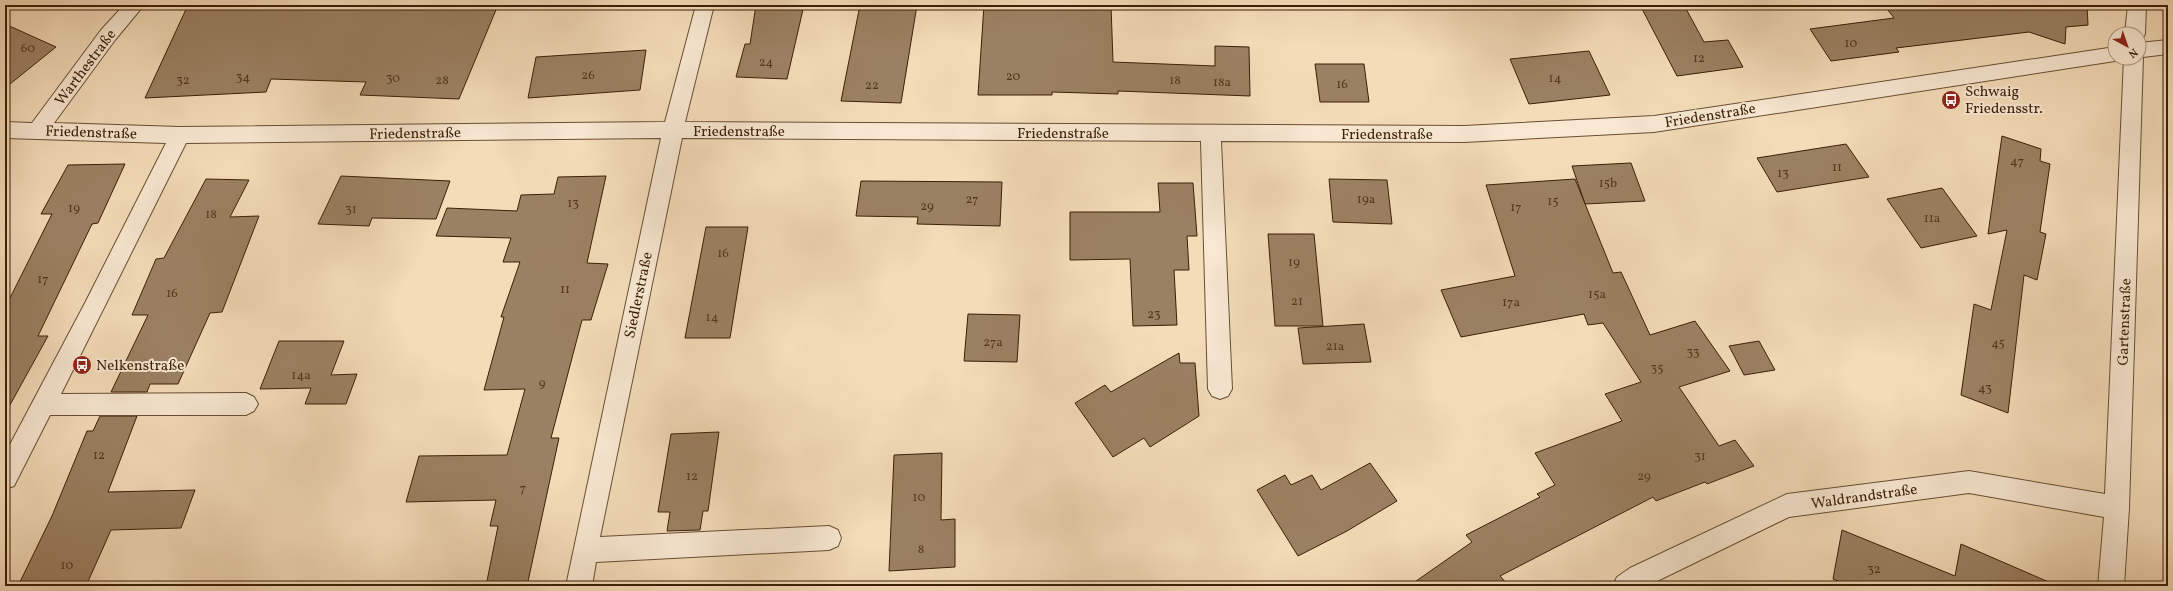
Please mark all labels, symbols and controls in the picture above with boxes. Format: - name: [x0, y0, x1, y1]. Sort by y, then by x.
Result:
- street label: Warthestraße: [51, 25, 122, 110]
- north arrow: [2107, 26, 2147, 66]
- house number: 10: [1845, 35, 1858, 53]
- house number: 60: [21, 40, 35, 58]
- text: N: [2125, 44, 2140, 61]
- house number: 12: [1693, 50, 1705, 68]
- house number: 24: [759, 54, 773, 72]
- house number: 26: [581, 67, 595, 85]
- house number: 20: [1006, 68, 1021, 86]
- house number: 34: [236, 69, 250, 87]
- house number: 30: [386, 70, 400, 88]
- house number: 14: [1549, 70, 1562, 88]
- house number: 32: [176, 72, 190, 90]
- house number: 28: [435, 72, 449, 90]
- house number: 18: [1169, 72, 1181, 90]
- house number: 18a: [1213, 74, 1231, 92]
- house number: 16: [1336, 76, 1348, 94]
- house number: 22: [865, 77, 879, 95]
- place label: Schwaig Friedensstr.: [1965, 82, 2043, 120]
- bus stop icon: Schwaig Friedensstr.: [1940, 89, 1962, 111]
- street label: Friedenstraße: [1663, 99, 1757, 134]
- street label: Friedenstraße: [45, 121, 137, 146]
- street label: Friedenstraße: [693, 122, 785, 143]
- street label: Friedenstraße: [369, 123, 461, 146]
- street label: Friedenstraße: [1017, 124, 1109, 145]
- street label: Friedenstraße: [1341, 125, 1433, 146]
- house number: 47: [2010, 153, 2024, 171]
- house number: 11: [1832, 159, 1842, 177]
- house number: 13: [1777, 165, 1789, 183]
- house number: 15b: [1599, 175, 1617, 193]
- house number: 27: [966, 191, 978, 209]
- house number: 19a: [1357, 191, 1375, 209]
- house number: 15: [1547, 193, 1559, 211]
- house number: 13: [567, 195, 579, 213]
- house number: 29: [920, 198, 934, 216]
- house number: 17: [1510, 199, 1522, 217]
- house number: 19: [68, 200, 80, 218]
- house number: 31: [345, 201, 357, 219]
- house number: 18: [205, 206, 217, 224]
- house number: 11a: [1924, 210, 1940, 228]
- house number: 16: [717, 245, 729, 263]
- street label: Siedlerstraße: [620, 250, 659, 340]
- house number: 19: [1288, 254, 1300, 272]
- house number: 17: [37, 271, 49, 289]
- street label: Gartenstraße: [2113, 278, 2138, 366]
- house number: 11: [560, 281, 570, 299]
- house number: 16: [166, 285, 178, 303]
- house number: 15a: [1588, 286, 1606, 304]
- house number: 21: [1291, 293, 1303, 311]
- house number: 17a: [1502, 294, 1520, 312]
- house number: 23: [1147, 306, 1161, 324]
- house number: 14: [706, 309, 719, 327]
- house number: 27a: [983, 334, 1003, 352]
- house number: 45: [1991, 335, 2005, 353]
- house number: 21a: [1326, 338, 1344, 356]
- house number: 33: [1686, 344, 1700, 362]
- bus stop icon: Nelkenstraße: [71, 354, 93, 376]
- place label: Nelkenstraße: [96, 356, 184, 377]
- house number: 35: [1651, 360, 1663, 378]
- house number: 14a: [291, 367, 311, 385]
- house number: 9: [539, 375, 546, 393]
- house number: 43: [1978, 380, 1992, 398]
- house number: 12: [93, 447, 105, 465]
- house number: 31: [1694, 448, 1706, 466]
- house number: 12: [686, 468, 698, 486]
- house number: 29: [1637, 468, 1651, 486]
- house number: 7: [520, 480, 526, 498]
- street label: Waldrandstraße: [1810, 480, 1919, 515]
- house number: 10: [913, 489, 926, 507]
- house number: 8: [918, 541, 924, 559]
- house number: 10: [61, 557, 74, 575]
- house number: 32: [1867, 561, 1881, 579]

